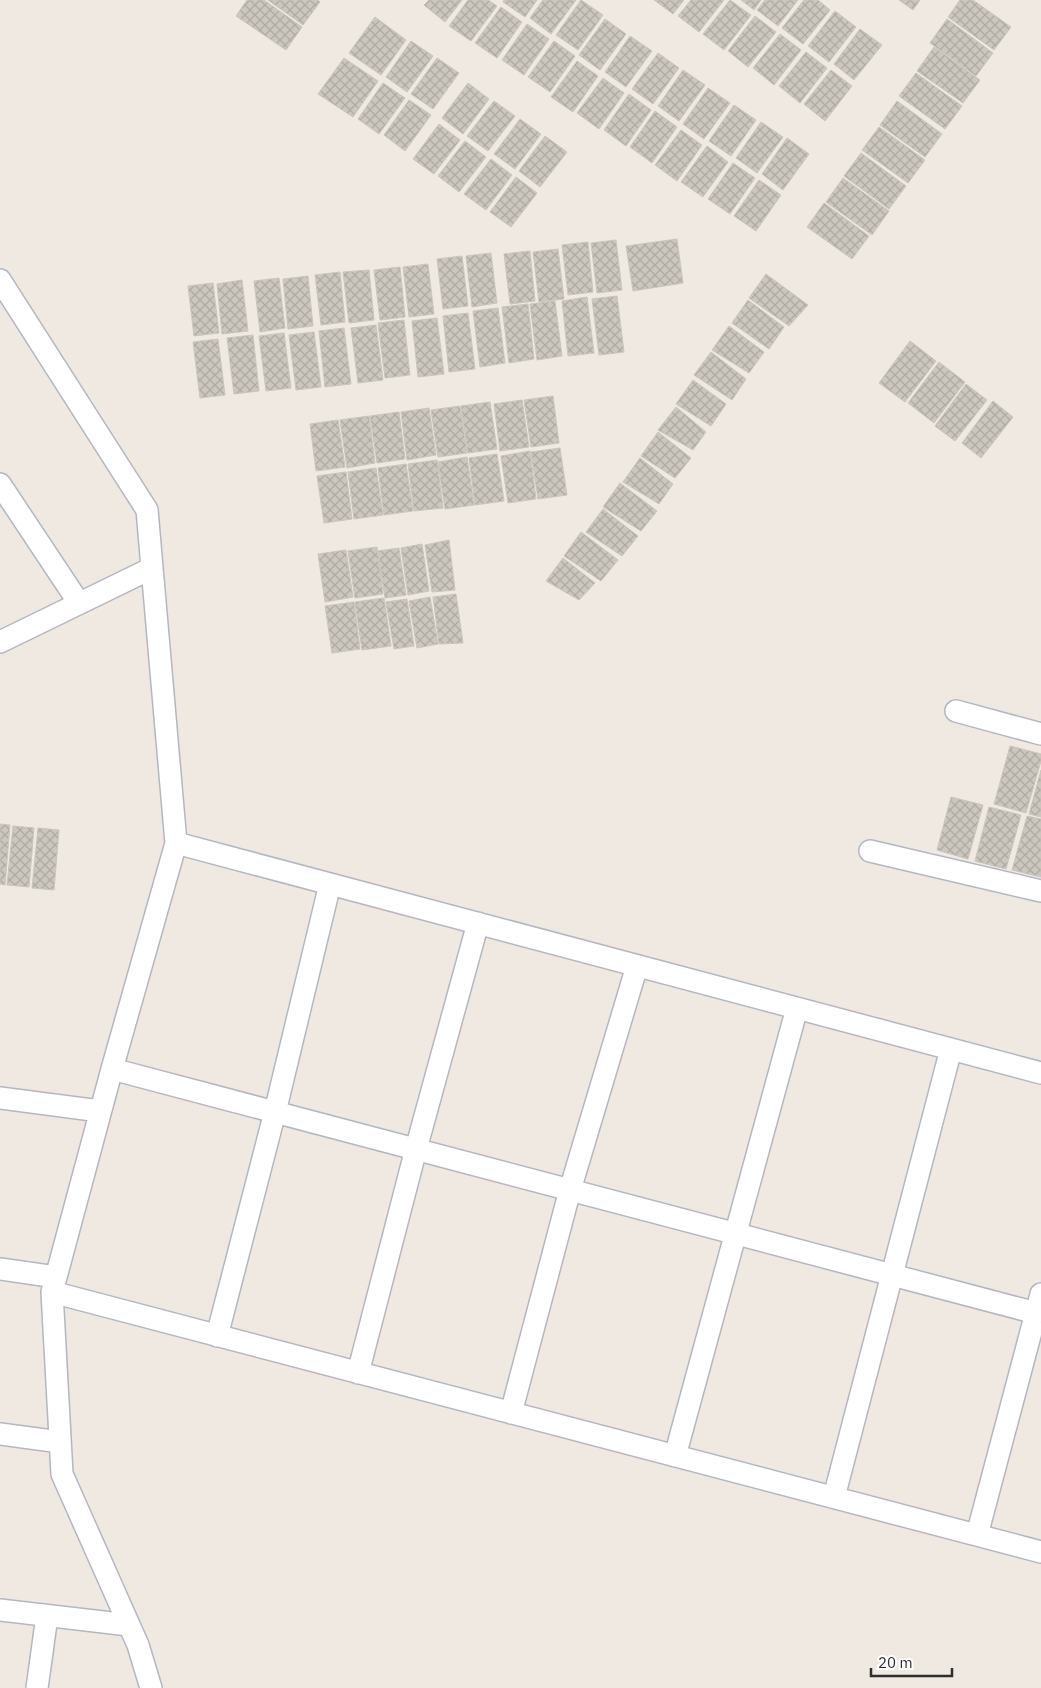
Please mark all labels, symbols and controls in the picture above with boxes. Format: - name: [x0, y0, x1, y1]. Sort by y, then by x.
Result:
- scale bar: [871, 1646, 952, 1678]
- text: 20 m: [878, 1653, 913, 1672]

